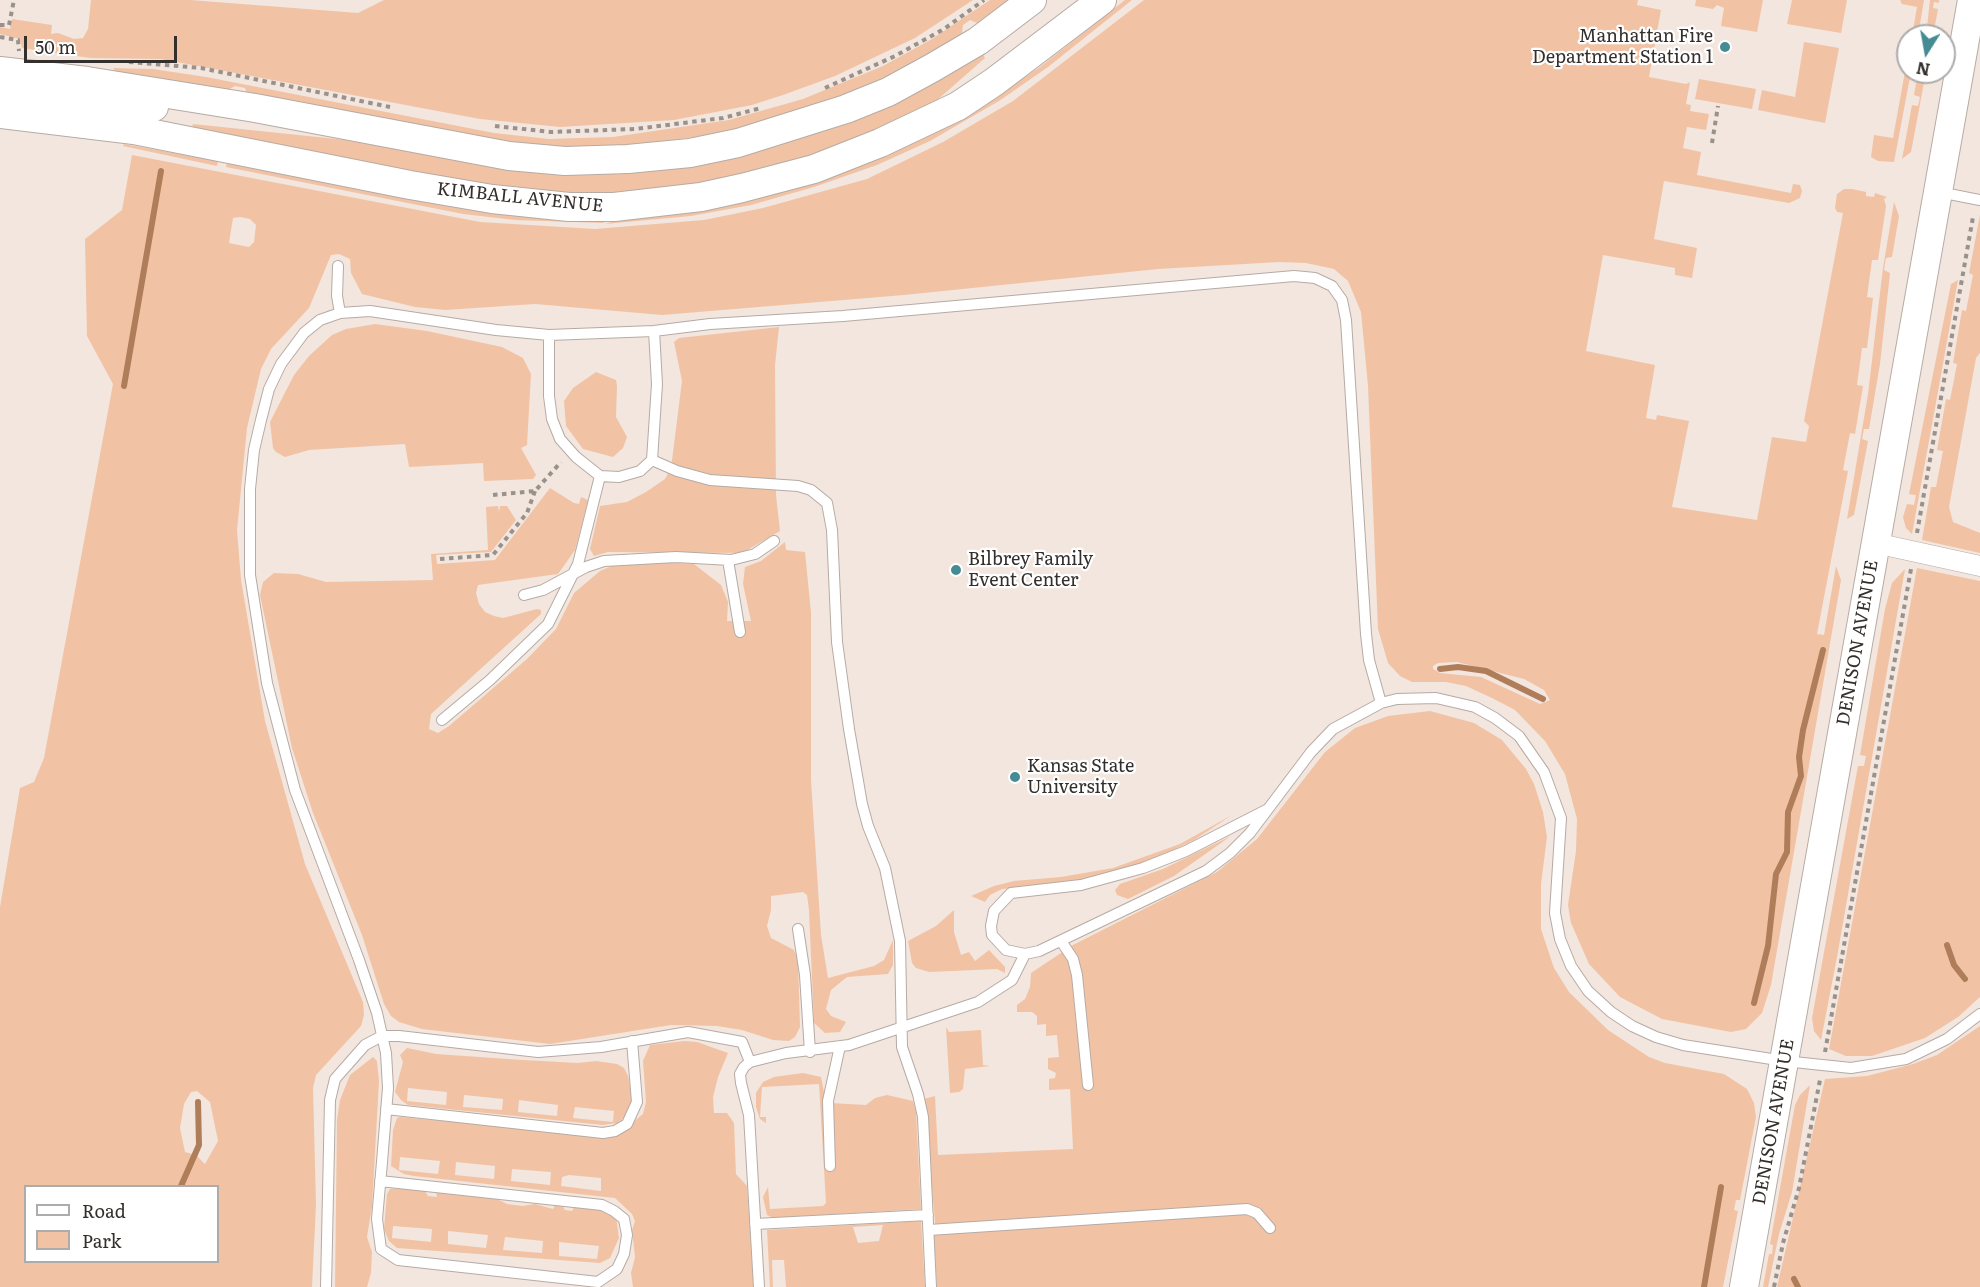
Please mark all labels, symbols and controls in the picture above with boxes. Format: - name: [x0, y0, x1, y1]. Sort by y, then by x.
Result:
- scale bar: [27, 24, 180, 62]
- north arrow: [1896, 24, 1956, 84]
- place label: Manhattan Fire Department Station 1: [1532, 26, 1713, 68]
- text: 50 m: [35, 33, 76, 60]
- marker: Manhattan Fire Department Station 1: [1718, 40, 1732, 54]
- text: N: [1914, 57, 1932, 83]
- street label: KIMBALL AVENUE: [436, 179, 604, 217]
- place label: Bilbrey Family Event Center: [968, 549, 1093, 592]
- street label: DENISON AVENUE: [1833, 559, 1883, 727]
- marker: Bilbrey Family Event Center: [949, 563, 963, 577]
- place label: Kansas State University: [1027, 756, 1134, 798]
- marker: Kansas State University: [1008, 770, 1022, 784]
- street label: DENISON AVENUE: [1749, 1038, 1799, 1206]
- legend: [24, 1185, 219, 1263]
- text: Road: [82, 1197, 126, 1224]
- text: Park: [82, 1227, 121, 1254]

